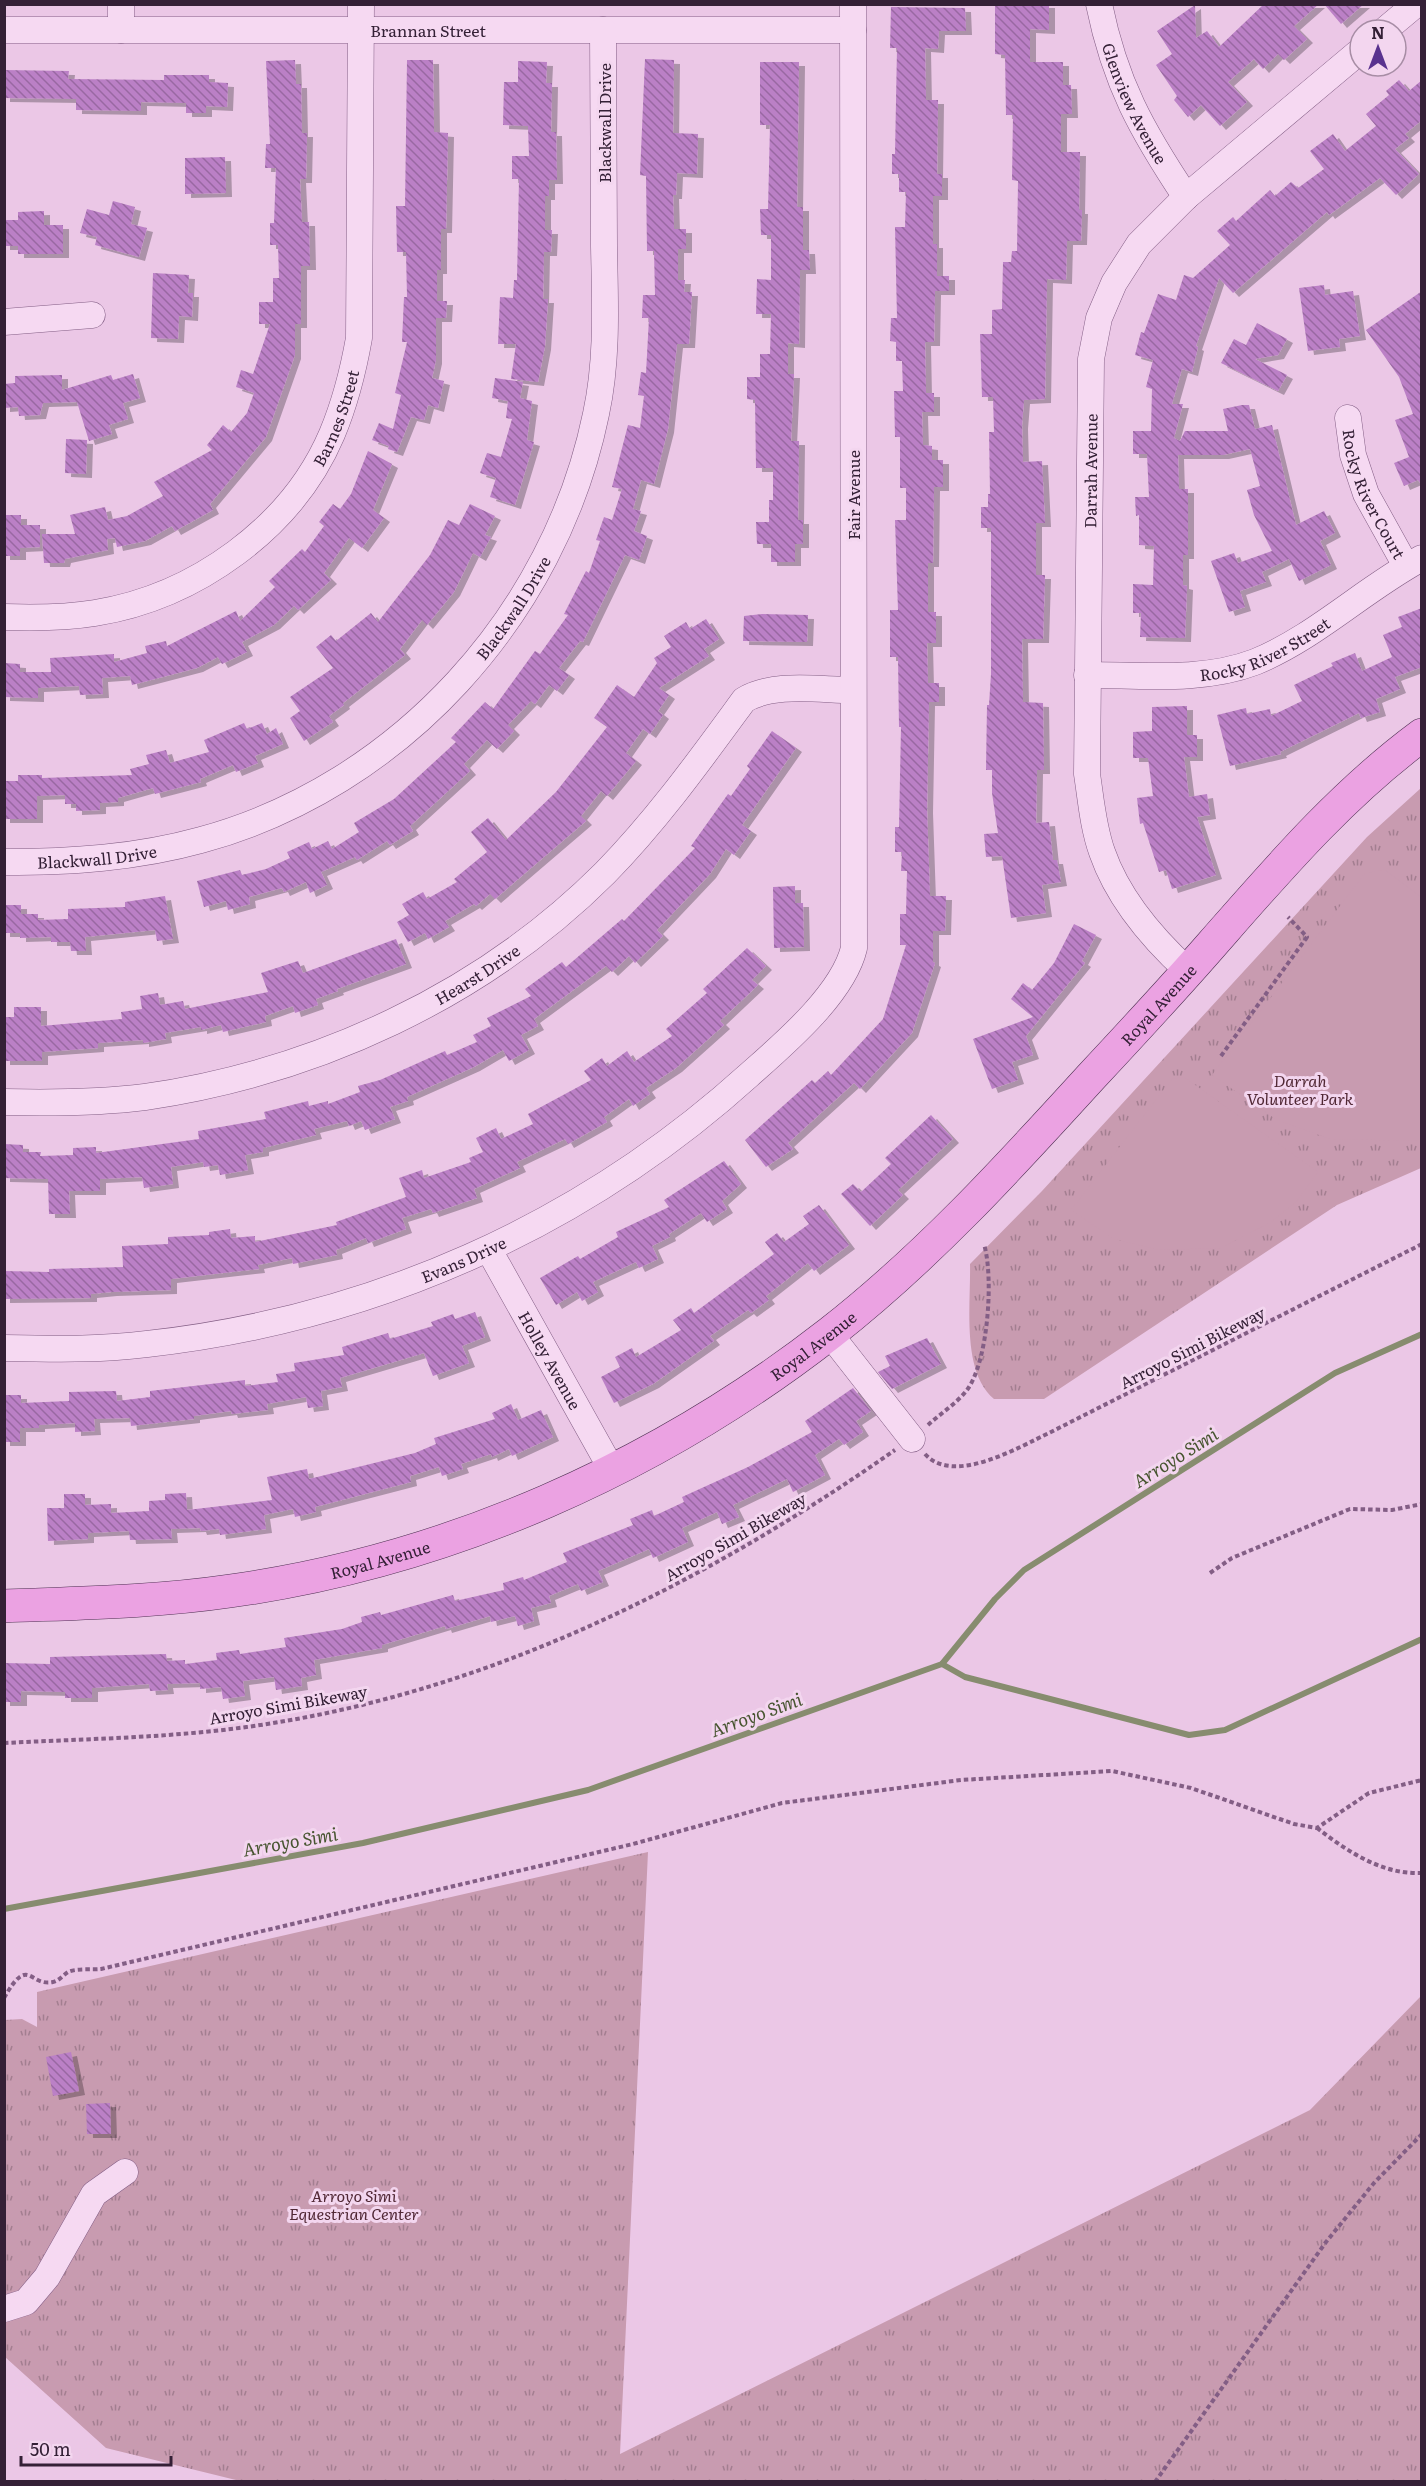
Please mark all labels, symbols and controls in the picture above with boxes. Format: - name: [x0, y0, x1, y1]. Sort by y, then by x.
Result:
- street label: Brannan Street: [370, 18, 486, 42]
- north arrow: [1348, 18, 1408, 78]
- text: N: [1371, 20, 1385, 44]
- street label: Glenview Avenue: [1097, 40, 1174, 168]
- street label: Blackwall Drive: [592, 63, 616, 183]
- street label: Barnes Street: [306, 367, 364, 470]
- street label: Darrah Avenue: [1077, 413, 1102, 528]
- street label: Rocky River Court: [1338, 427, 1412, 564]
- street label: Fair Avenue: [841, 450, 865, 540]
- street label: Blackwall Drive: [470, 551, 556, 665]
- street label: Rocky River Street: [1198, 610, 1335, 686]
- street label: Blackwall Drive: [37, 838, 159, 874]
- street label: Hearst Drive: [430, 938, 524, 1010]
- street label: Royal Avenue: [1115, 958, 1201, 1050]
- park label: Darrah Volunteer Park: [1247, 1068, 1354, 1110]
- street label: Evans Drive: [417, 1230, 510, 1288]
- street label: Arroyo Simi Bikeway: [1115, 1300, 1269, 1394]
- street label: Royal Avenue: [765, 1305, 861, 1386]
- street label: Holley Avenue: [513, 1306, 588, 1414]
- water label: Arroyo Simi: [1127, 1420, 1223, 1494]
- street label: Arroyo Simi Bikeway: [660, 1485, 811, 1586]
- street label: Royal Avenue: [328, 1534, 433, 1584]
- street label: Arroyo Simi Bikeway: [207, 1678, 370, 1730]
- water label: Arroyo Simi: [706, 1685, 806, 1743]
- water label: Arroyo Simi: [240, 1819, 340, 1863]
- park label: Arroyo Simi Equestrian Center: [289, 2183, 419, 2225]
- scale bar: [21, 2429, 171, 2467]
- text: 50 m: [30, 2435, 71, 2462]

